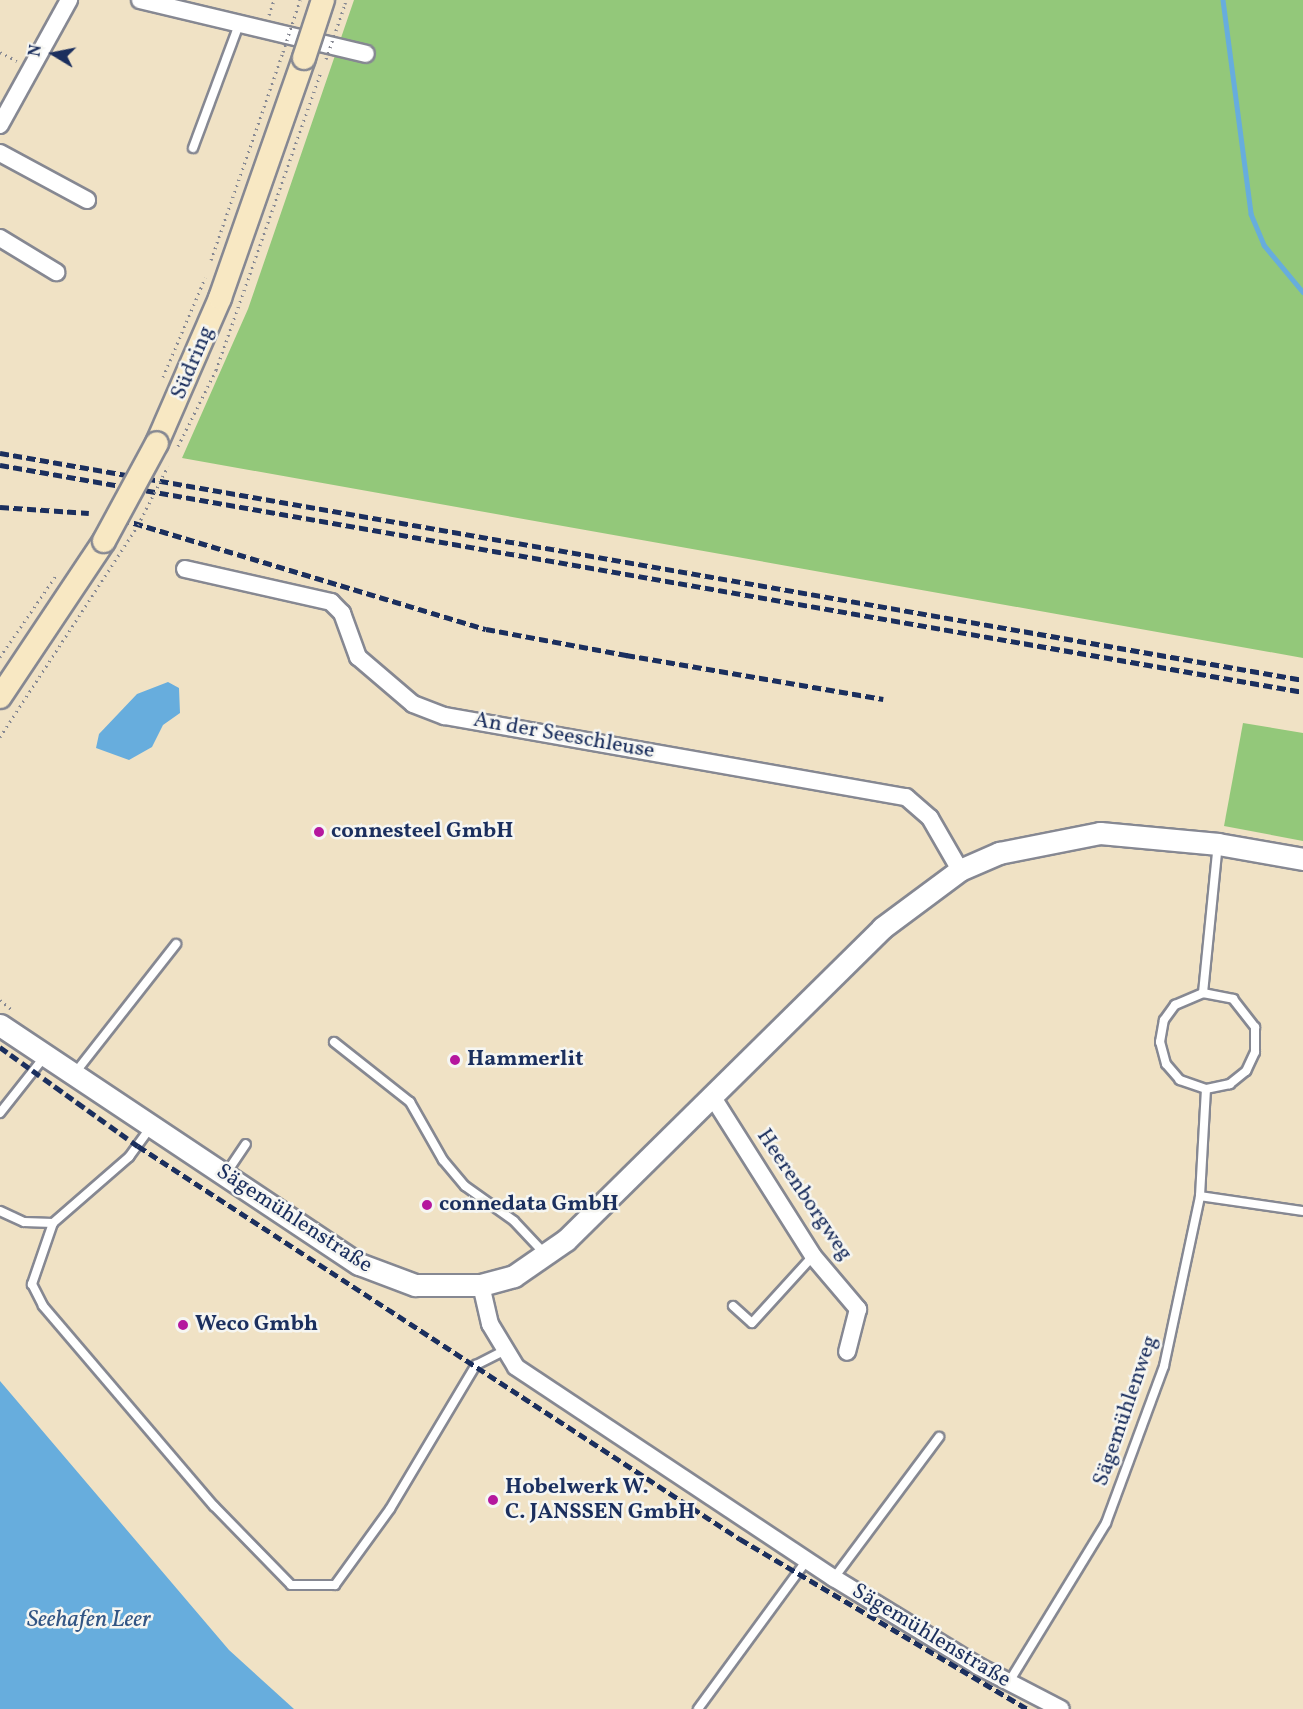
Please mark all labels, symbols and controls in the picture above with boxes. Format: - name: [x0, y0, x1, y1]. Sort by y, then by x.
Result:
- north arrow: [24, 24, 84, 84]
- text: N: [24, 43, 48, 59]
- street label: Südring: [166, 322, 220, 404]
- street label: An der Seeschleuse: [471, 707, 657, 765]
- place label: connesteel GmbH: [331, 819, 513, 845]
- marker: connesteel GmbH: [312, 825, 326, 839]
- place label: Hammerlit: [467, 1047, 584, 1073]
- marker: Hammerlit: [448, 1053, 462, 1067]
- street label: Heerenborgweg: [750, 1124, 858, 1266]
- street label: Sägemühlenstraße: [211, 1159, 377, 1279]
- place label: connedata GmbH: [439, 1192, 619, 1218]
- marker: connedata GmbH: [420, 1198, 434, 1212]
- place label: Weco Gmbh: [195, 1312, 318, 1338]
- marker: Weco Gmbh: [176, 1318, 190, 1332]
- street label: Sägemühlenweg: [1088, 1332, 1164, 1490]
- place label: Hobelwerk W. C. JANSSEN GmbH: [505, 1474, 695, 1526]
- marker: Hobelwerk W. C. JANSSEN GmbH: [486, 1493, 500, 1507]
- street label: Sägemühlenstraße: [847, 1578, 1015, 1694]
- water label: Seehafen Leer: [27, 1607, 151, 1635]

